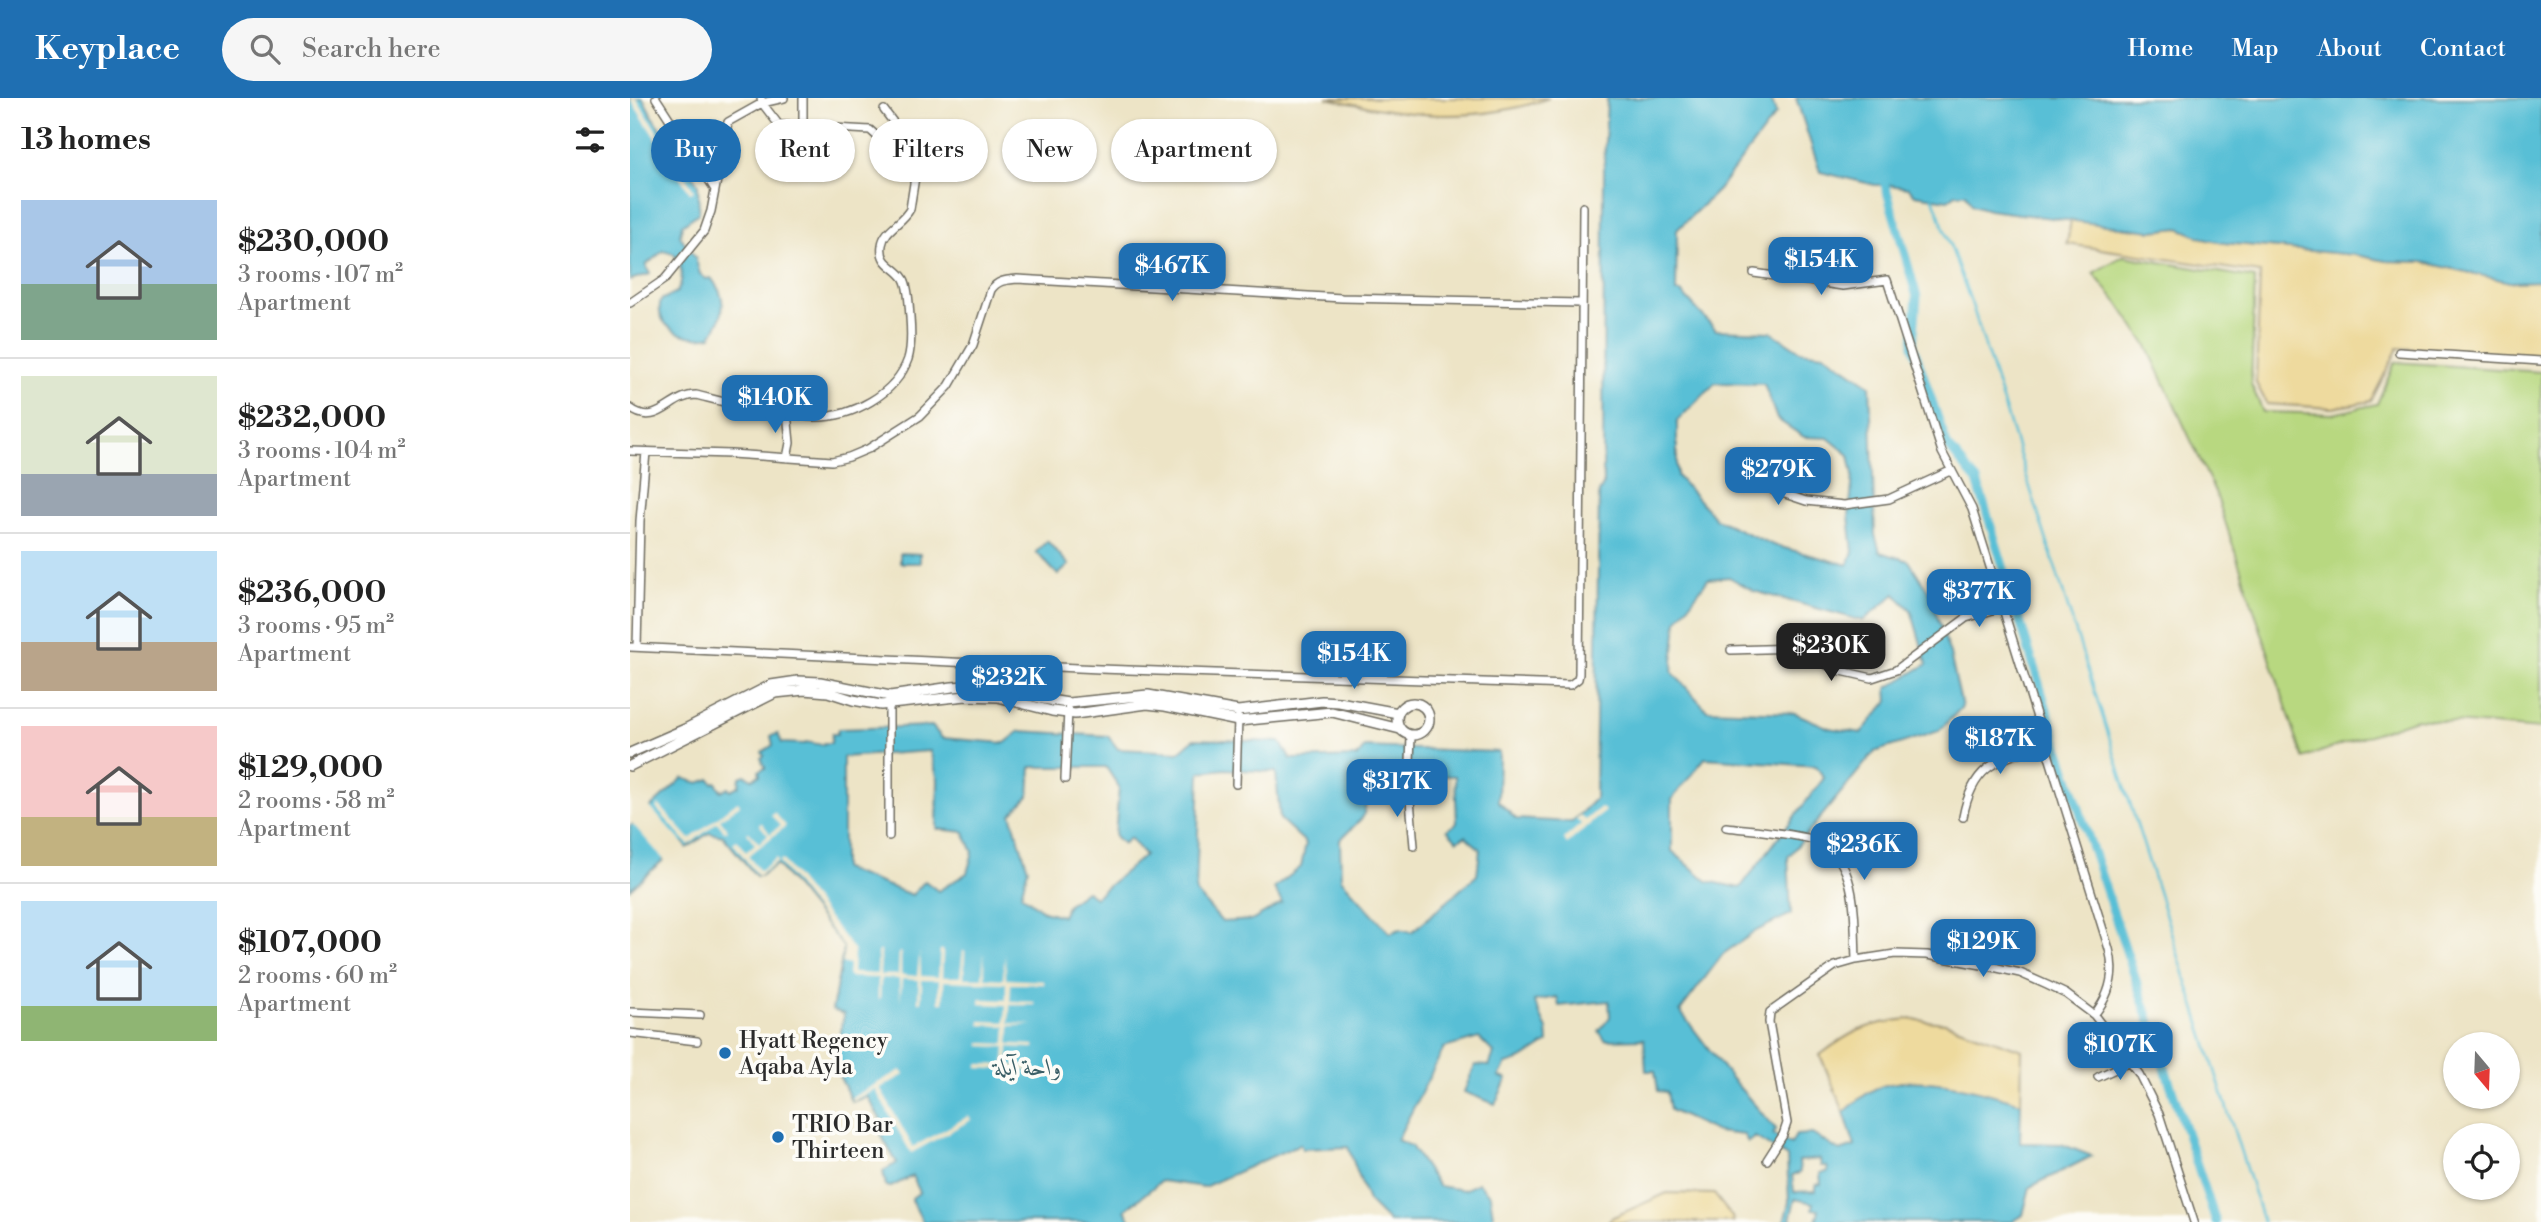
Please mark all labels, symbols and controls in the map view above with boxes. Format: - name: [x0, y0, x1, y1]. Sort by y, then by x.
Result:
- search box: [222, 18, 712, 81]
- text: Keyplace: [35, 29, 180, 70]
- icon: search: [246, 30, 284, 68]
- text: Search here: [302, 33, 441, 65]
- text: Home: [2128, 34, 2193, 64]
- text: Map: [2231, 34, 2279, 64]
- text: About: [2317, 34, 2382, 64]
- text: Contact: [2420, 34, 2506, 64]
- chip: Buy: [651, 119, 741, 182]
- chip: Rent: [755, 119, 855, 182]
- chip: Filters: [869, 119, 988, 182]
- chip: New: [1002, 119, 1097, 182]
- chip: Apartment: [1111, 119, 1277, 182]
- text: 13 homes: [21, 121, 151, 159]
- icon: filters: [571, 121, 609, 159]
- text: $230,000: [238, 223, 389, 261]
- icon: home: [77, 228, 161, 312]
- pin: $154K: [1772, 238, 1870, 297]
- pin: $467K: [1123, 244, 1221, 303]
- text: $154K: [1784, 246, 1858, 274]
- text: $467K: [1135, 252, 1209, 280]
- text: 3 rooms · 107 m²: [238, 261, 403, 289]
- text: Apartment: [238, 289, 351, 317]
- pin: $140K: [726, 376, 824, 435]
- text: $140K: [738, 384, 812, 412]
- text: $232,000: [238, 399, 386, 437]
- icon: home: [77, 404, 161, 488]
- text: 3 rooms · 104 m²: [238, 437, 406, 465]
- pin: $279K: [1729, 448, 1827, 507]
- text: $279K: [1741, 456, 1815, 484]
- text: Apartment: [238, 465, 351, 493]
- pin: $377K: [1930, 570, 2028, 629]
- text: $236,000: [238, 574, 386, 612]
- text: $377K: [1943, 578, 2015, 606]
- icon: home: [77, 579, 161, 663]
- text: 3 rooms · 95 m²: [238, 612, 394, 640]
- pin: $230K: [1782, 624, 1880, 683]
- pin: $154K: [1305, 632, 1403, 691]
- text: $230K: [1792, 632, 1870, 660]
- text: Apartment: [238, 640, 351, 668]
- text: $154K: [1317, 640, 1391, 668]
- pin: $232K: [960, 656, 1058, 715]
- text: $232K: [972, 664, 1046, 692]
- pin: $187K: [1951, 716, 2049, 776]
- text: $187K: [1965, 725, 2035, 753]
- text: $129,000: [238, 749, 383, 787]
- icon: home: [77, 754, 161, 838]
- pin: $317K: [1348, 760, 1446, 819]
- text: $317K: [1363, 768, 1431, 796]
- text: 2 rooms · 58 m²: [238, 787, 395, 815]
- text: Apartment: [238, 815, 351, 843]
- pin: $236K: [1815, 822, 1913, 882]
- text: $236K: [1826, 831, 1902, 859]
- pin: $129K: [1934, 920, 2032, 979]
- text: $107,000: [238, 924, 382, 962]
- text: $129K: [1947, 928, 2019, 956]
- icon: home: [77, 929, 161, 1013]
- text: 2 rooms · 60 m²: [238, 962, 397, 990]
- text: Apartment: [238, 990, 351, 1018]
- pin: $107K: [2071, 1023, 2169, 1082]
- place label: Hyatt Regency Aqaba Ayla: [738, 1027, 889, 1081]
- text: $107K: [2084, 1031, 2156, 1059]
- north arrow: [2443, 1032, 2520, 1110]
- map controls: [2443, 1032, 2520, 1200]
- marker: Hyatt Regency Aqaba Ayla: [717, 1045, 733, 1061]
- water label: واحة آيلة: [991, 1053, 1062, 1083]
- place label: TRIO Bar Thirteen: [792, 1111, 893, 1165]
- button: locate: [2443, 1123, 2520, 1200]
- marker: TRIO Bar Thirteen: [770, 1129, 786, 1145]

